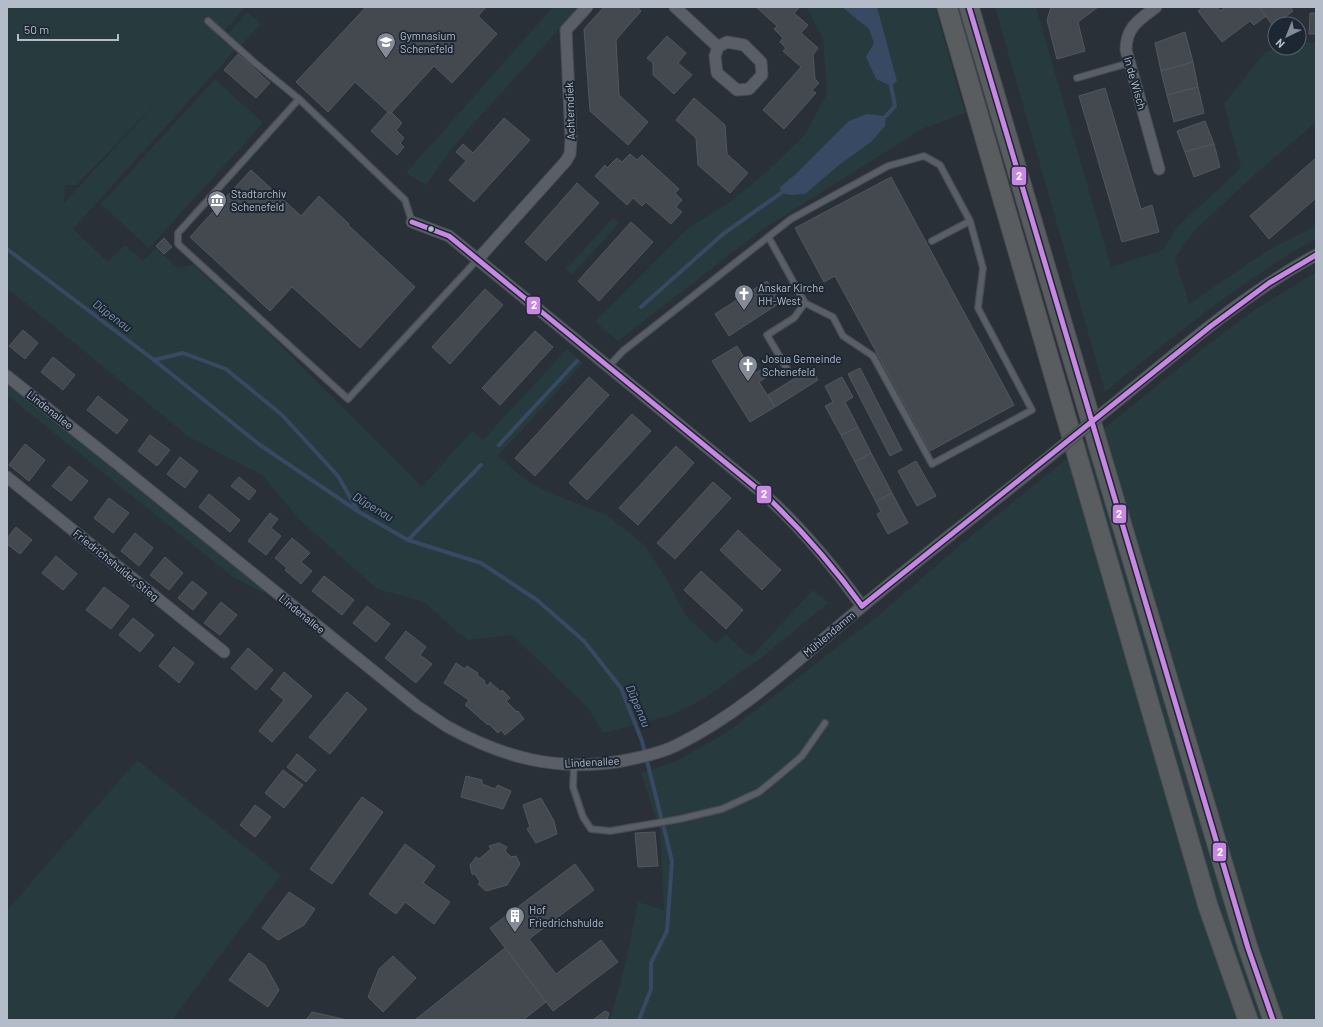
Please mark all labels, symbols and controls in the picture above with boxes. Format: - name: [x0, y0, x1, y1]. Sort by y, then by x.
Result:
- scale bar: [18, 16, 118, 42]
- north arrow: [1267, 16, 1307, 56]
- text: 50 m: [24, 22, 49, 36]
- place label: Gymnasium Schenefeld: [400, 29, 456, 55]
- school or university icon: Gymnasium Schenefeld: [375, 31, 397, 59]
- text: N: [1273, 36, 1287, 51]
- street label: In de Wisch: [1122, 55, 1149, 111]
- street label: Achterndiek: [562, 81, 577, 140]
- line badge: 2: [1011, 166, 1027, 186]
- text: 2: [1016, 169, 1022, 182]
- place label: Stadtarchiv Schenefeld: [231, 187, 286, 213]
- museum icon: Stadtarchiv Schenefeld: [206, 189, 228, 217]
- unlabelled marker: [426, 224, 436, 234]
- place label: Anskar Kirche HH-West: [758, 281, 824, 307]
- church icon: Anskar Kirche HH-West: [733, 283, 755, 311]
- water label: Düpenau: [91, 296, 135, 334]
- line badge: 2: [526, 296, 541, 315]
- text: 2: [531, 298, 537, 311]
- place label: Josua Gemeinde Schenefeld: [762, 352, 841, 378]
- church icon: Josua Gemeinde Schenefeld: [737, 354, 759, 382]
- street label: Lindenallee: [25, 388, 76, 432]
- line badge: 2: [756, 485, 772, 504]
- text: 2: [761, 487, 767, 500]
- water label: Düpenau: [351, 489, 396, 524]
- line badge: 2: [1112, 504, 1127, 524]
- text: 2: [1116, 507, 1122, 520]
- street label: Friedrichshulder Stieg: [71, 526, 162, 603]
- street label: Lindenallee: [277, 591, 328, 636]
- street label: Mühlendamm: [800, 608, 857, 659]
- water label: Düpenau: [624, 682, 654, 729]
- street label: Lindenallee: [564, 754, 620, 769]
- line badge: 2: [1212, 842, 1227, 862]
- text: 2: [1217, 845, 1223, 858]
- place label: Hof Friedrichshulde: [529, 903, 604, 929]
- building icon: Hof Friedrichshulde: [504, 905, 526, 933]

